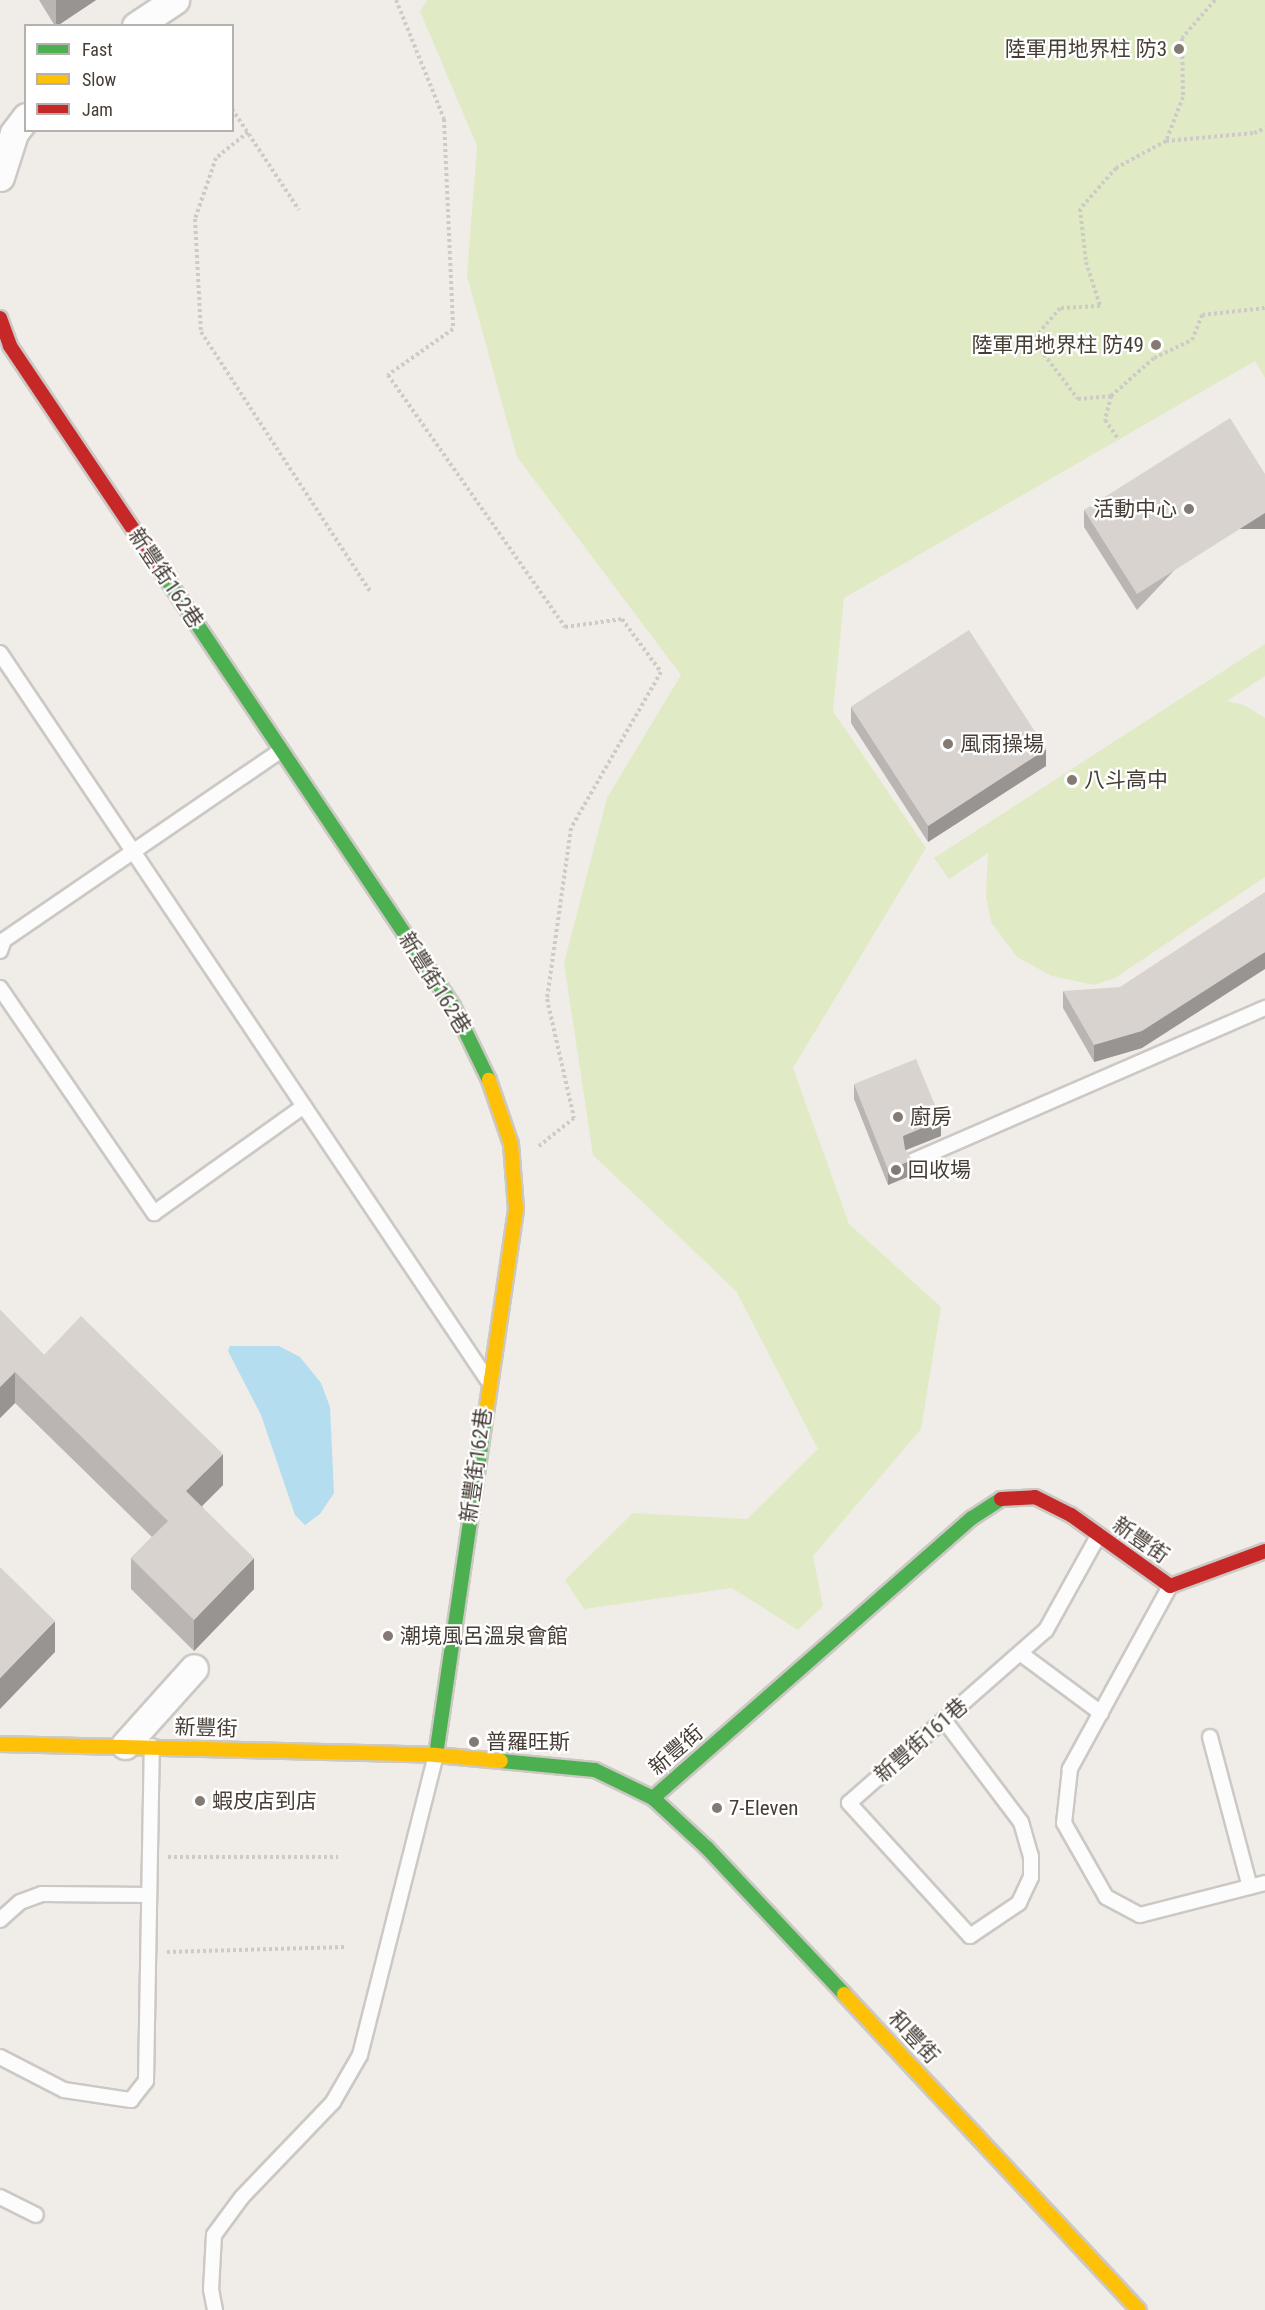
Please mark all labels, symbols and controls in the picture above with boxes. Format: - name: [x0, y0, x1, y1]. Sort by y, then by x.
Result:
- legend: [24, 24, 234, 132]
- place label: 陸軍用地界柱 防3: [1005, 36, 1167, 62]
- text: Fast: [82, 39, 113, 60]
- marker: 陸軍用地界柱 防3: [1172, 42, 1186, 56]
- text: Slow: [82, 69, 116, 90]
- text: Jam: [82, 99, 113, 120]
- place label: 陸軍用地界柱 防49: [971, 332, 1144, 358]
- marker: 陸軍用地界柱 防49: [1149, 338, 1163, 352]
- place label: 活動中心: [1093, 496, 1177, 522]
- marker: 活動中心: [1182, 502, 1196, 516]
- street label: 新豐街162巷: [123, 523, 209, 633]
- place label: 風雨操場: [960, 731, 1044, 757]
- marker: 風雨操場: [941, 737, 955, 751]
- place label: 八斗高中: [1084, 767, 1168, 793]
- marker: 八斗高中: [1065, 773, 1079, 787]
- street label: 新豐街162巷: [394, 928, 476, 1038]
- place label: 廚房: [910, 1104, 952, 1130]
- marker: 廚房: [891, 1110, 905, 1124]
- place label: 回收場: [908, 1157, 971, 1183]
- marker: 回收場: [889, 1163, 903, 1177]
- street label: 新豐街162巷: [456, 1406, 496, 1524]
- street label: 新豐街: [1108, 1512, 1174, 1568]
- place label: 潮境風呂溫泉會館: [400, 1623, 568, 1649]
- marker: 潮境風呂溫泉會館: [381, 1629, 395, 1643]
- street label: 新豐街161巷: [869, 1693, 973, 1787]
- street label: 新豐街: [174, 1714, 238, 1742]
- street label: 新豐街: [644, 1720, 708, 1780]
- place label: 普羅旺斯: [486, 1729, 570, 1755]
- marker: 普羅旺斯: [467, 1735, 481, 1749]
- place label: 蝦皮店到店: [212, 1788, 317, 1814]
- marker: 蝦皮店到店: [193, 1794, 207, 1808]
- place label: 7-Eleven: [729, 1795, 798, 1821]
- marker: 7-Eleven: [710, 1801, 724, 1815]
- street label: 和豐街: [883, 2005, 945, 2069]

